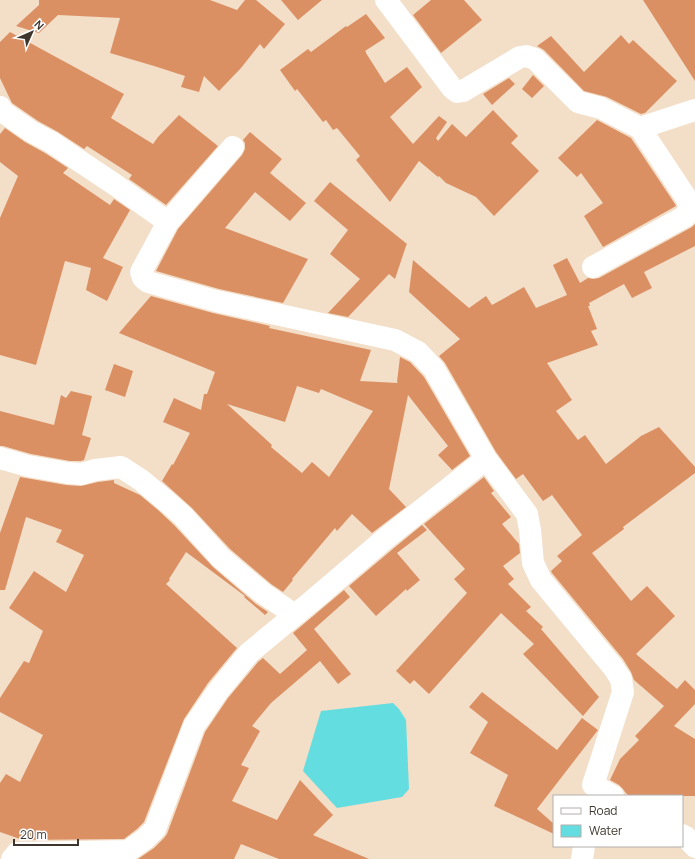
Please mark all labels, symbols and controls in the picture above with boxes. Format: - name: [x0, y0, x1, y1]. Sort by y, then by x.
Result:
- north arrow: [12, 12, 52, 52]
- text: N: [31, 16, 48, 33]
- legend: [553, 795, 683, 847]
- text: Road: [589, 802, 617, 819]
- scale bar: [14, 821, 78, 847]
- text: Water: [589, 822, 623, 839]
- text: 20 m: [20, 826, 47, 843]

